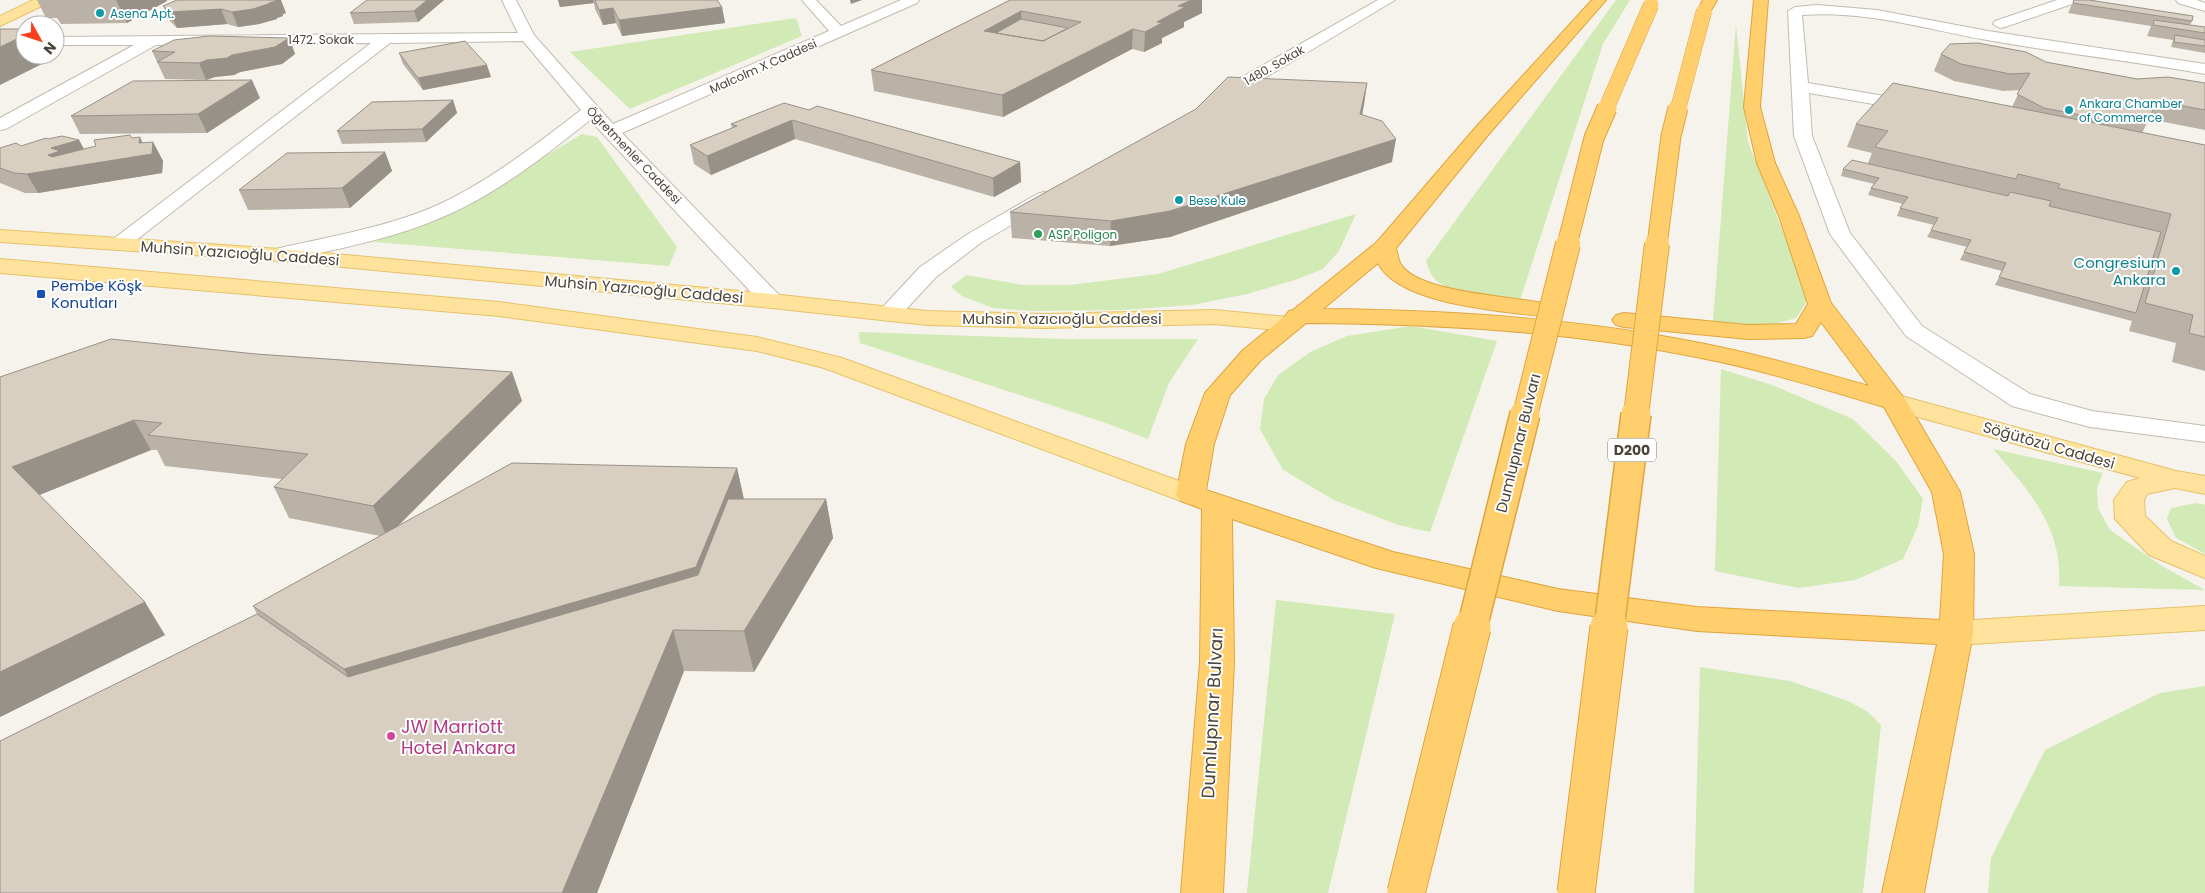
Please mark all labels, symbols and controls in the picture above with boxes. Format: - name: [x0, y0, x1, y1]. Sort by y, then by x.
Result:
- place label: Asena Apt.: [110, 5, 174, 22]
- marker: Asena Apt.: [94, 7, 106, 19]
- north arrow: [15, 15, 65, 65]
- street label: 1472. Sokak: [288, 31, 355, 48]
- street label: Malcolm X Caddesi: [707, 35, 819, 97]
- text: N: [39, 38, 61, 59]
- street label: 1480. Sokak: [1241, 40, 1308, 89]
- place label: Ankara Chamber of Commerce: [2079, 95, 2183, 126]
- street label: Öğretmenler Caddesi: [583, 102, 685, 208]
- marker: Ankara Chamber of Commerce: [2063, 104, 2075, 116]
- place label: Bese Kule: [1189, 192, 1246, 209]
- marker: Bese Kule: [1173, 194, 1185, 206]
- place label: ASP Poligon: [1048, 226, 1117, 243]
- marker: ASP Poligon: [1032, 228, 1044, 240]
- street label: Muhsin Yazıcıoğlu Caddesi: [140, 236, 340, 270]
- place label: Congresium Ankara: [2074, 252, 2166, 290]
- marker: Congresium Ankara: [2170, 265, 2182, 277]
- street label: Muhsin Yazıcıoğlu Caddesi: [544, 270, 744, 308]
- place label: Pembe Köşk Konutları: [51, 275, 142, 313]
- marker: Pembe Köşk Konutları: [35, 288, 47, 300]
- street label: Muhsin Yazıcıoğlu Caddesi: [962, 308, 1162, 329]
- street label: Dumlupınar Bulvarı: [1491, 371, 1545, 515]
- street label: Söğütözü Caddesi: [1981, 416, 2117, 474]
- road number: D200: [1608, 438, 1656, 462]
- street label: Dumlupınar Bulvarı: [1195, 627, 1229, 799]
- place label: JW Marriott Hotel Ankara: [401, 714, 516, 760]
- marker: JW Marriott Hotel Ankara: [385, 730, 397, 742]

